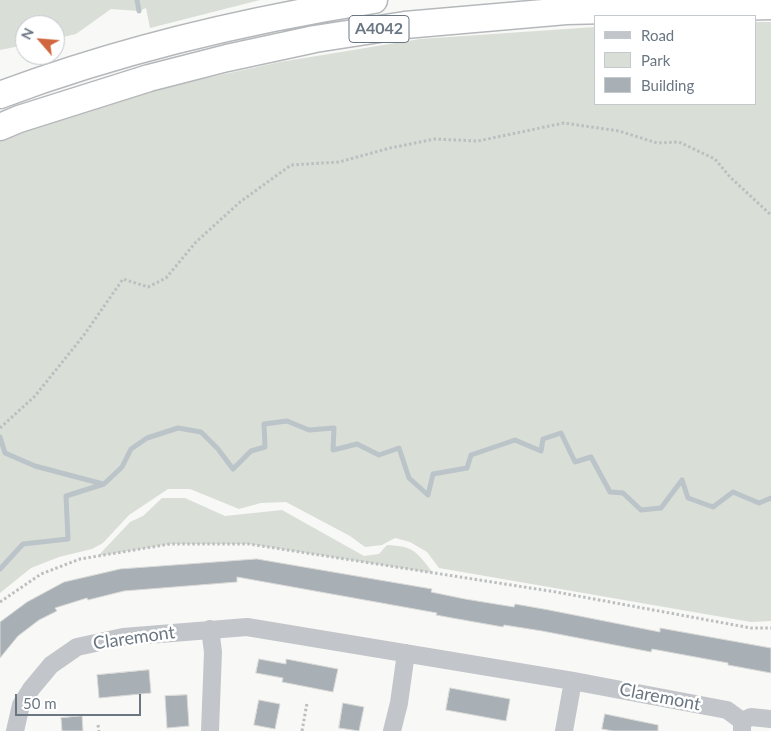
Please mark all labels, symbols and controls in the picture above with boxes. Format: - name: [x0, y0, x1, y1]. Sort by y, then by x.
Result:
- north arrow: [15, 15, 65, 65]
- road number: A4042: [349, 15, 409, 42]
- legend: [594, 15, 756, 105]
- text: N: [17, 25, 37, 42]
- text: Road: [641, 26, 674, 44]
- text: Park: [641, 51, 670, 69]
- text: Building: [641, 76, 694, 94]
- street label: Claremont: [92, 622, 176, 654]
- street label: Claremont: [618, 679, 702, 715]
- scale bar: [18, 684, 144, 716]
- text: 50 m: [23, 694, 57, 712]

